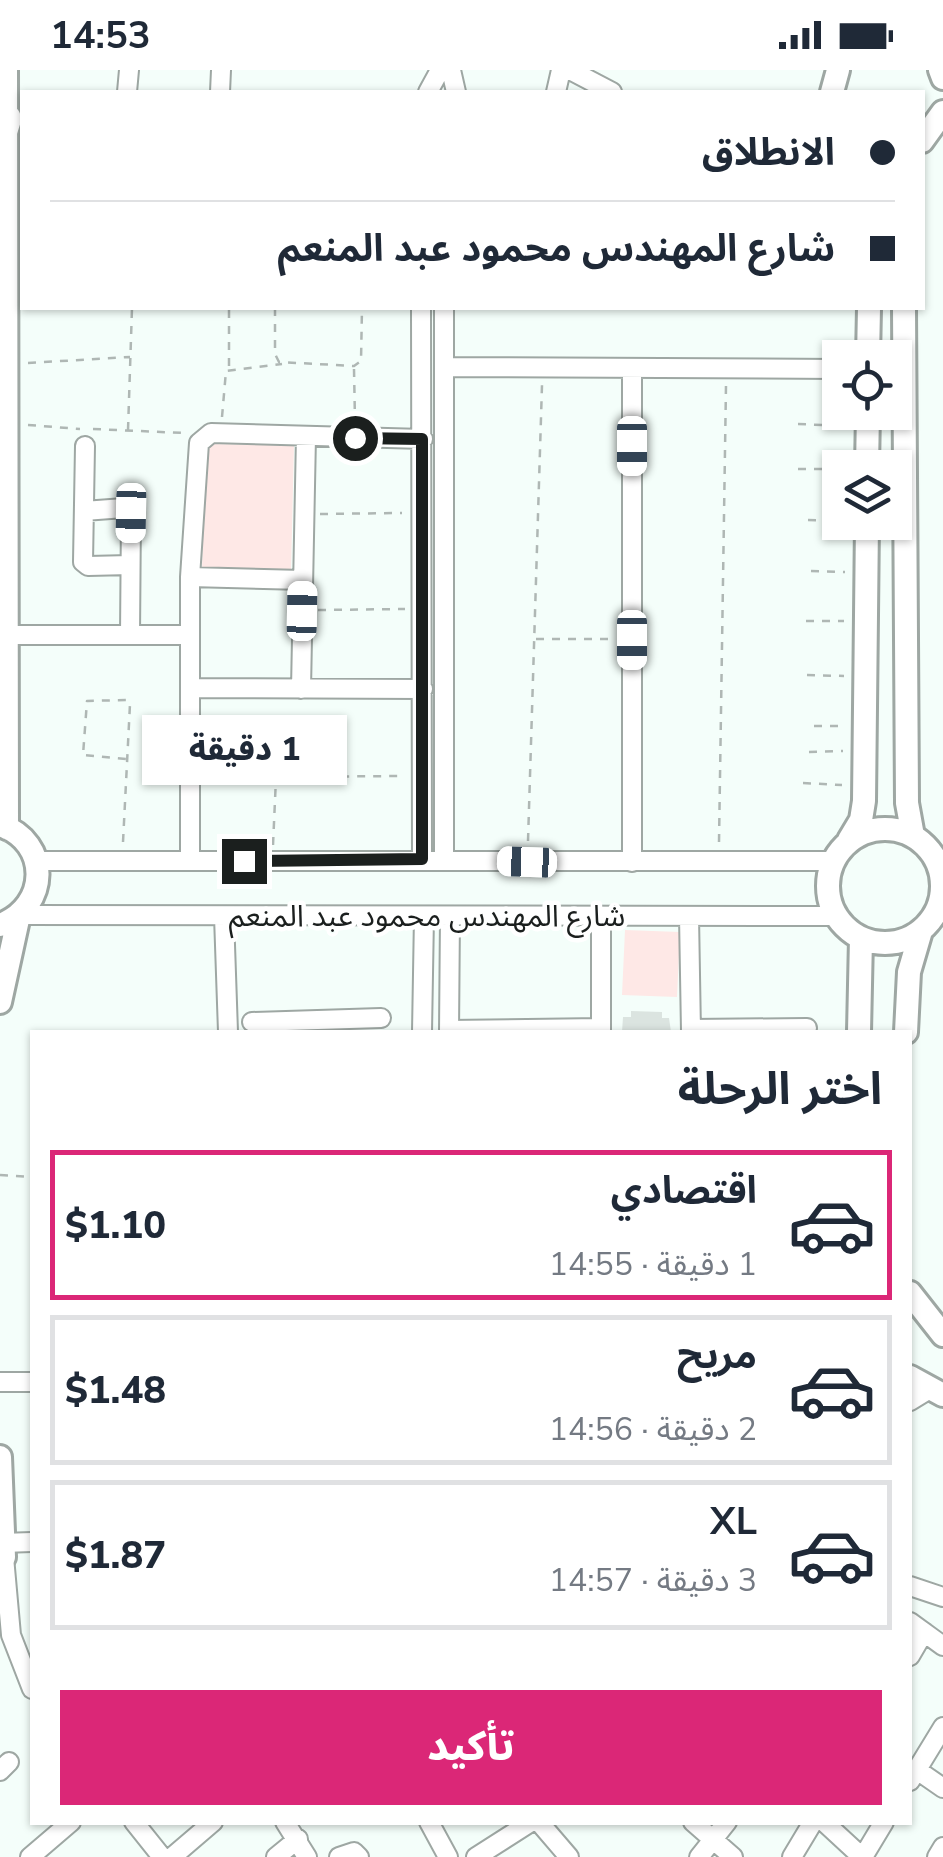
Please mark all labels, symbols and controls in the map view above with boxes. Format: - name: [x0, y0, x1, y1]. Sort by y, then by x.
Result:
- text: 14:53: [50, 10, 151, 61]
- text: الانطلاق: [702, 127, 835, 178]
- text: شارع المهندس محمود عبد المنعم: [278, 223, 835, 274]
- map controls: [822, 340, 912, 540]
- button: locate: [822, 340, 912, 430]
- route start: [333, 416, 378, 461]
- car: [617, 416, 647, 476]
- button: layers: [822, 450, 912, 540]
- car: [115, 483, 147, 543]
- car: [286, 581, 318, 641]
- car: [617, 610, 647, 670]
- callout: 1 دقيقة: [142, 716, 346, 786]
- text: 1 دقيقة: [189, 728, 300, 771]
- route end: [222, 839, 267, 884]
- car: [496, 846, 558, 878]
- street label: شارع المهندس محمود عبد المنعم: [229, 896, 625, 939]
- text: اختر الرحلة: [678, 1059, 882, 1120]
- text: اقتصادي: [611, 1165, 757, 1216]
- icon: car: [787, 1180, 877, 1270]
- text: $1.10: [65, 1200, 166, 1251]
- text: 1 دقيقة · 14:55: [549, 1243, 757, 1286]
- text: مريح: [677, 1330, 757, 1381]
- icon: car: [787, 1345, 877, 1435]
- text: $1.48: [65, 1365, 166, 1416]
- text: 2 دقيقة · 14:56: [549, 1408, 757, 1451]
- text: XL: [710, 1496, 757, 1547]
- icon: car: [787, 1510, 877, 1600]
- text: $1.87: [65, 1530, 166, 1581]
- text: 3 دقيقة · 14:57: [549, 1559, 757, 1602]
- button: تأكيد: [60, 1690, 882, 1805]

